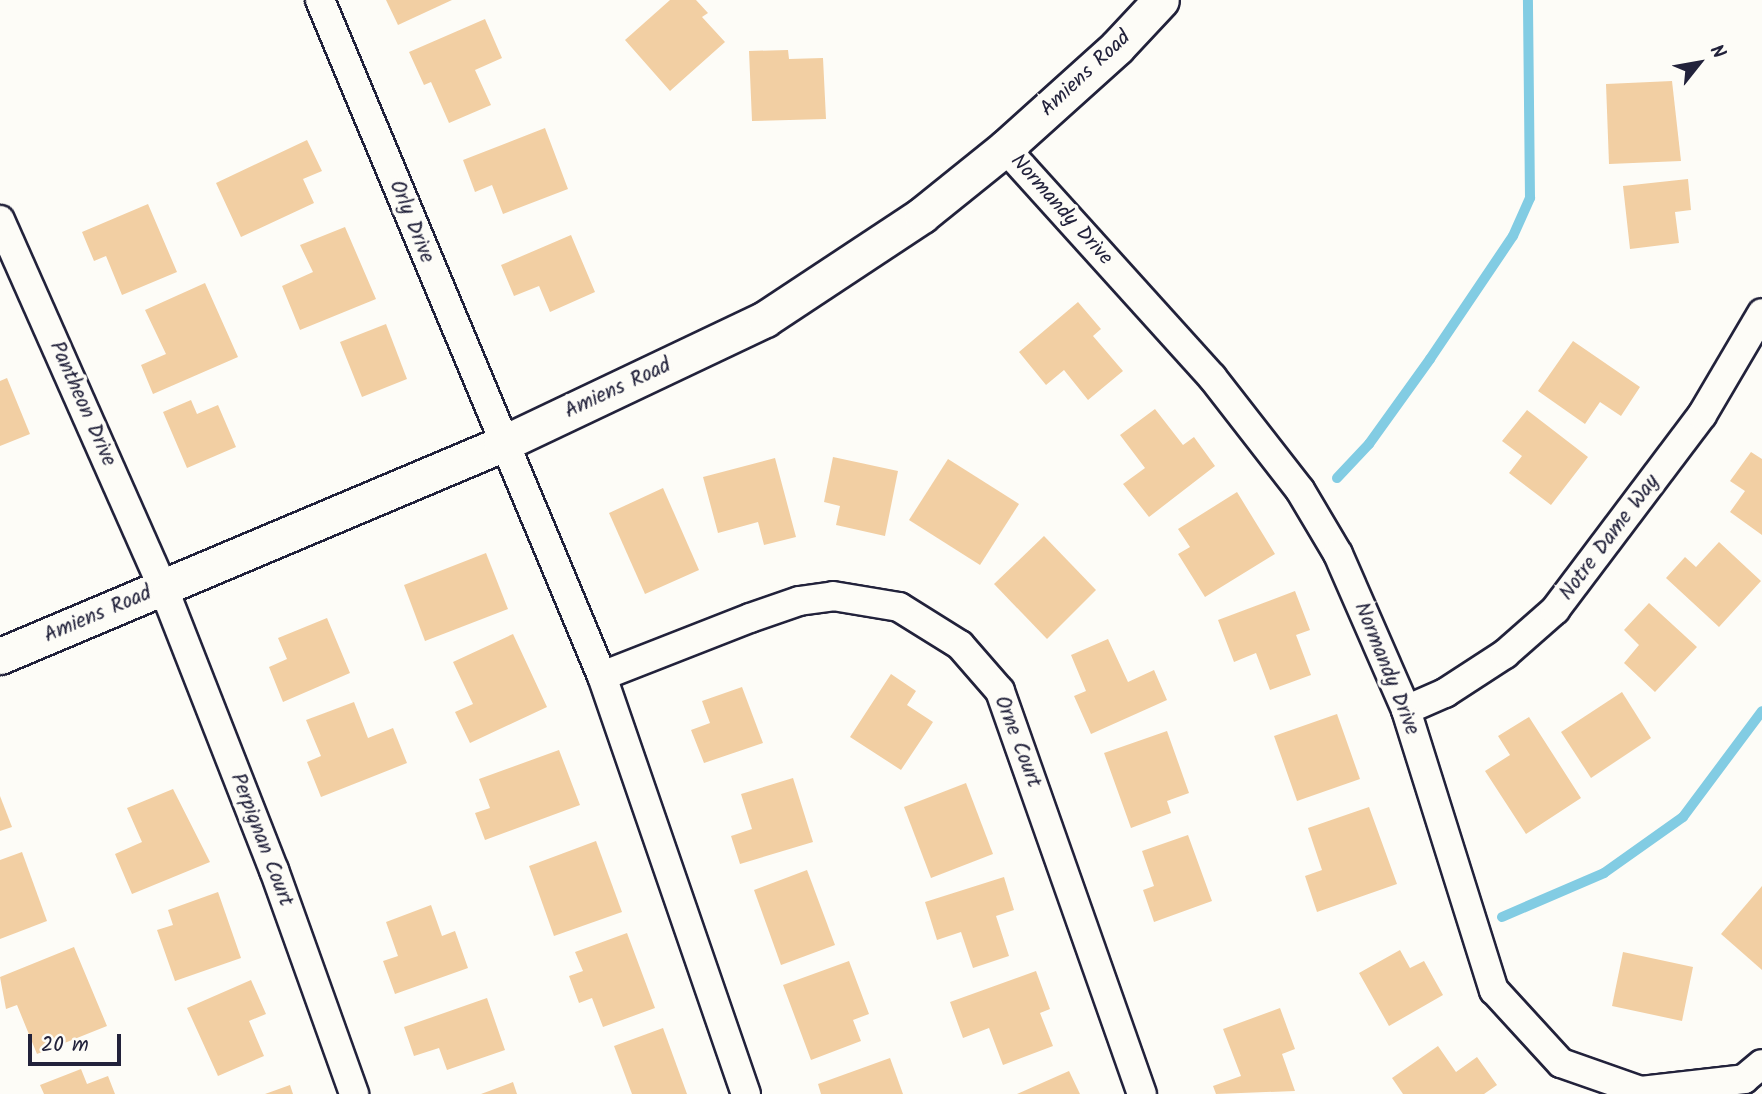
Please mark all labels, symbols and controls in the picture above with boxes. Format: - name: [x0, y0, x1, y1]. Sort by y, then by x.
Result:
- street label: Amiens Road: [1036, 26, 1136, 122]
- north arrow: [1664, 28, 1734, 98]
- text: N: [1701, 39, 1733, 65]
- street label: Normandy Drive: [1004, 149, 1118, 271]
- street label: Orly Drive: [383, 177, 439, 267]
- street label: Pantheon Drive: [43, 338, 121, 470]
- street label: Amiens Road: [561, 353, 675, 425]
- street label: Notre Dame Way: [1555, 470, 1665, 606]
- street label: Amiens Road: [40, 581, 156, 649]
- street label: Normandy Drive: [1348, 599, 1424, 739]
- street label: Orne Court: [988, 693, 1046, 791]
- street label: Perpignan Court: [224, 770, 298, 910]
- scale bar: [32, 1020, 124, 1064]
- text: 20 m: [41, 1029, 89, 1062]

